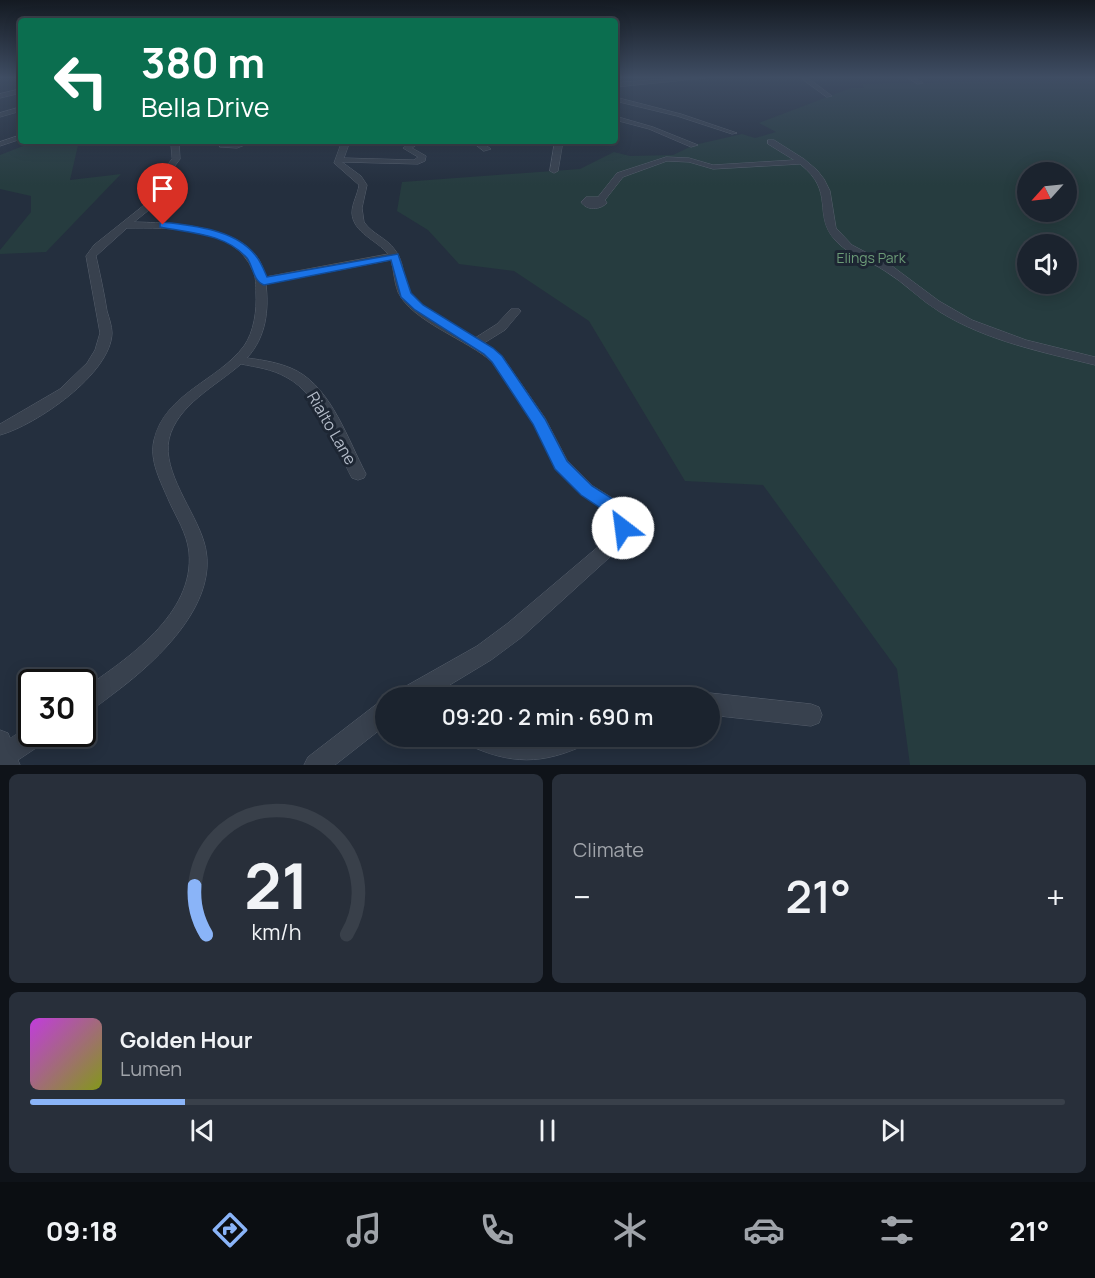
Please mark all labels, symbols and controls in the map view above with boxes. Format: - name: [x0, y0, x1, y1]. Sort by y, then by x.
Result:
- text: 380 m: [141, 33, 265, 91]
- icon: left: [42, 42, 120, 120]
- text: Bella Drive: [141, 88, 269, 125]
- north arrow: [1017, 162, 1077, 222]
- map controls: [1017, 162, 1077, 294]
- pin: [137, 163, 188, 225]
- icon: arrive: [146, 172, 179, 205]
- button: sound: [1017, 234, 1077, 294]
- park label: Elings Park: [836, 248, 907, 267]
- street label: Rialto Lane: [302, 387, 362, 469]
- position arrow: [591, 496, 655, 560]
- speed limit sign: 30: [18, 669, 96, 747]
- text: 09:20 · 2 min · 690 m: [442, 702, 653, 732]
- text: Climate: [573, 836, 644, 863]
- text: 21: [244, 842, 308, 928]
- text: 21°: [786, 865, 851, 927]
- text: −: [573, 874, 591, 919]
- text: +: [1046, 874, 1065, 919]
- text: km/h: [251, 918, 301, 947]
- text: Golden Hour: [120, 1025, 253, 1055]
- text: Lumen: [120, 1055, 182, 1082]
- icon: previous: [186, 1114, 219, 1147]
- icon: pause: [531, 1114, 564, 1147]
- icon: next: [876, 1114, 909, 1147]
- icon: directions: [209, 1209, 251, 1251]
- icon: music: [343, 1209, 385, 1251]
- icon: phone: [476, 1209, 518, 1251]
- icon: climate: [609, 1209, 651, 1251]
- icon: car: [743, 1209, 785, 1251]
- icon: filters: [876, 1209, 918, 1251]
- text: 09:18: [46, 1212, 118, 1249]
- text: 21°: [1009, 1212, 1049, 1249]

